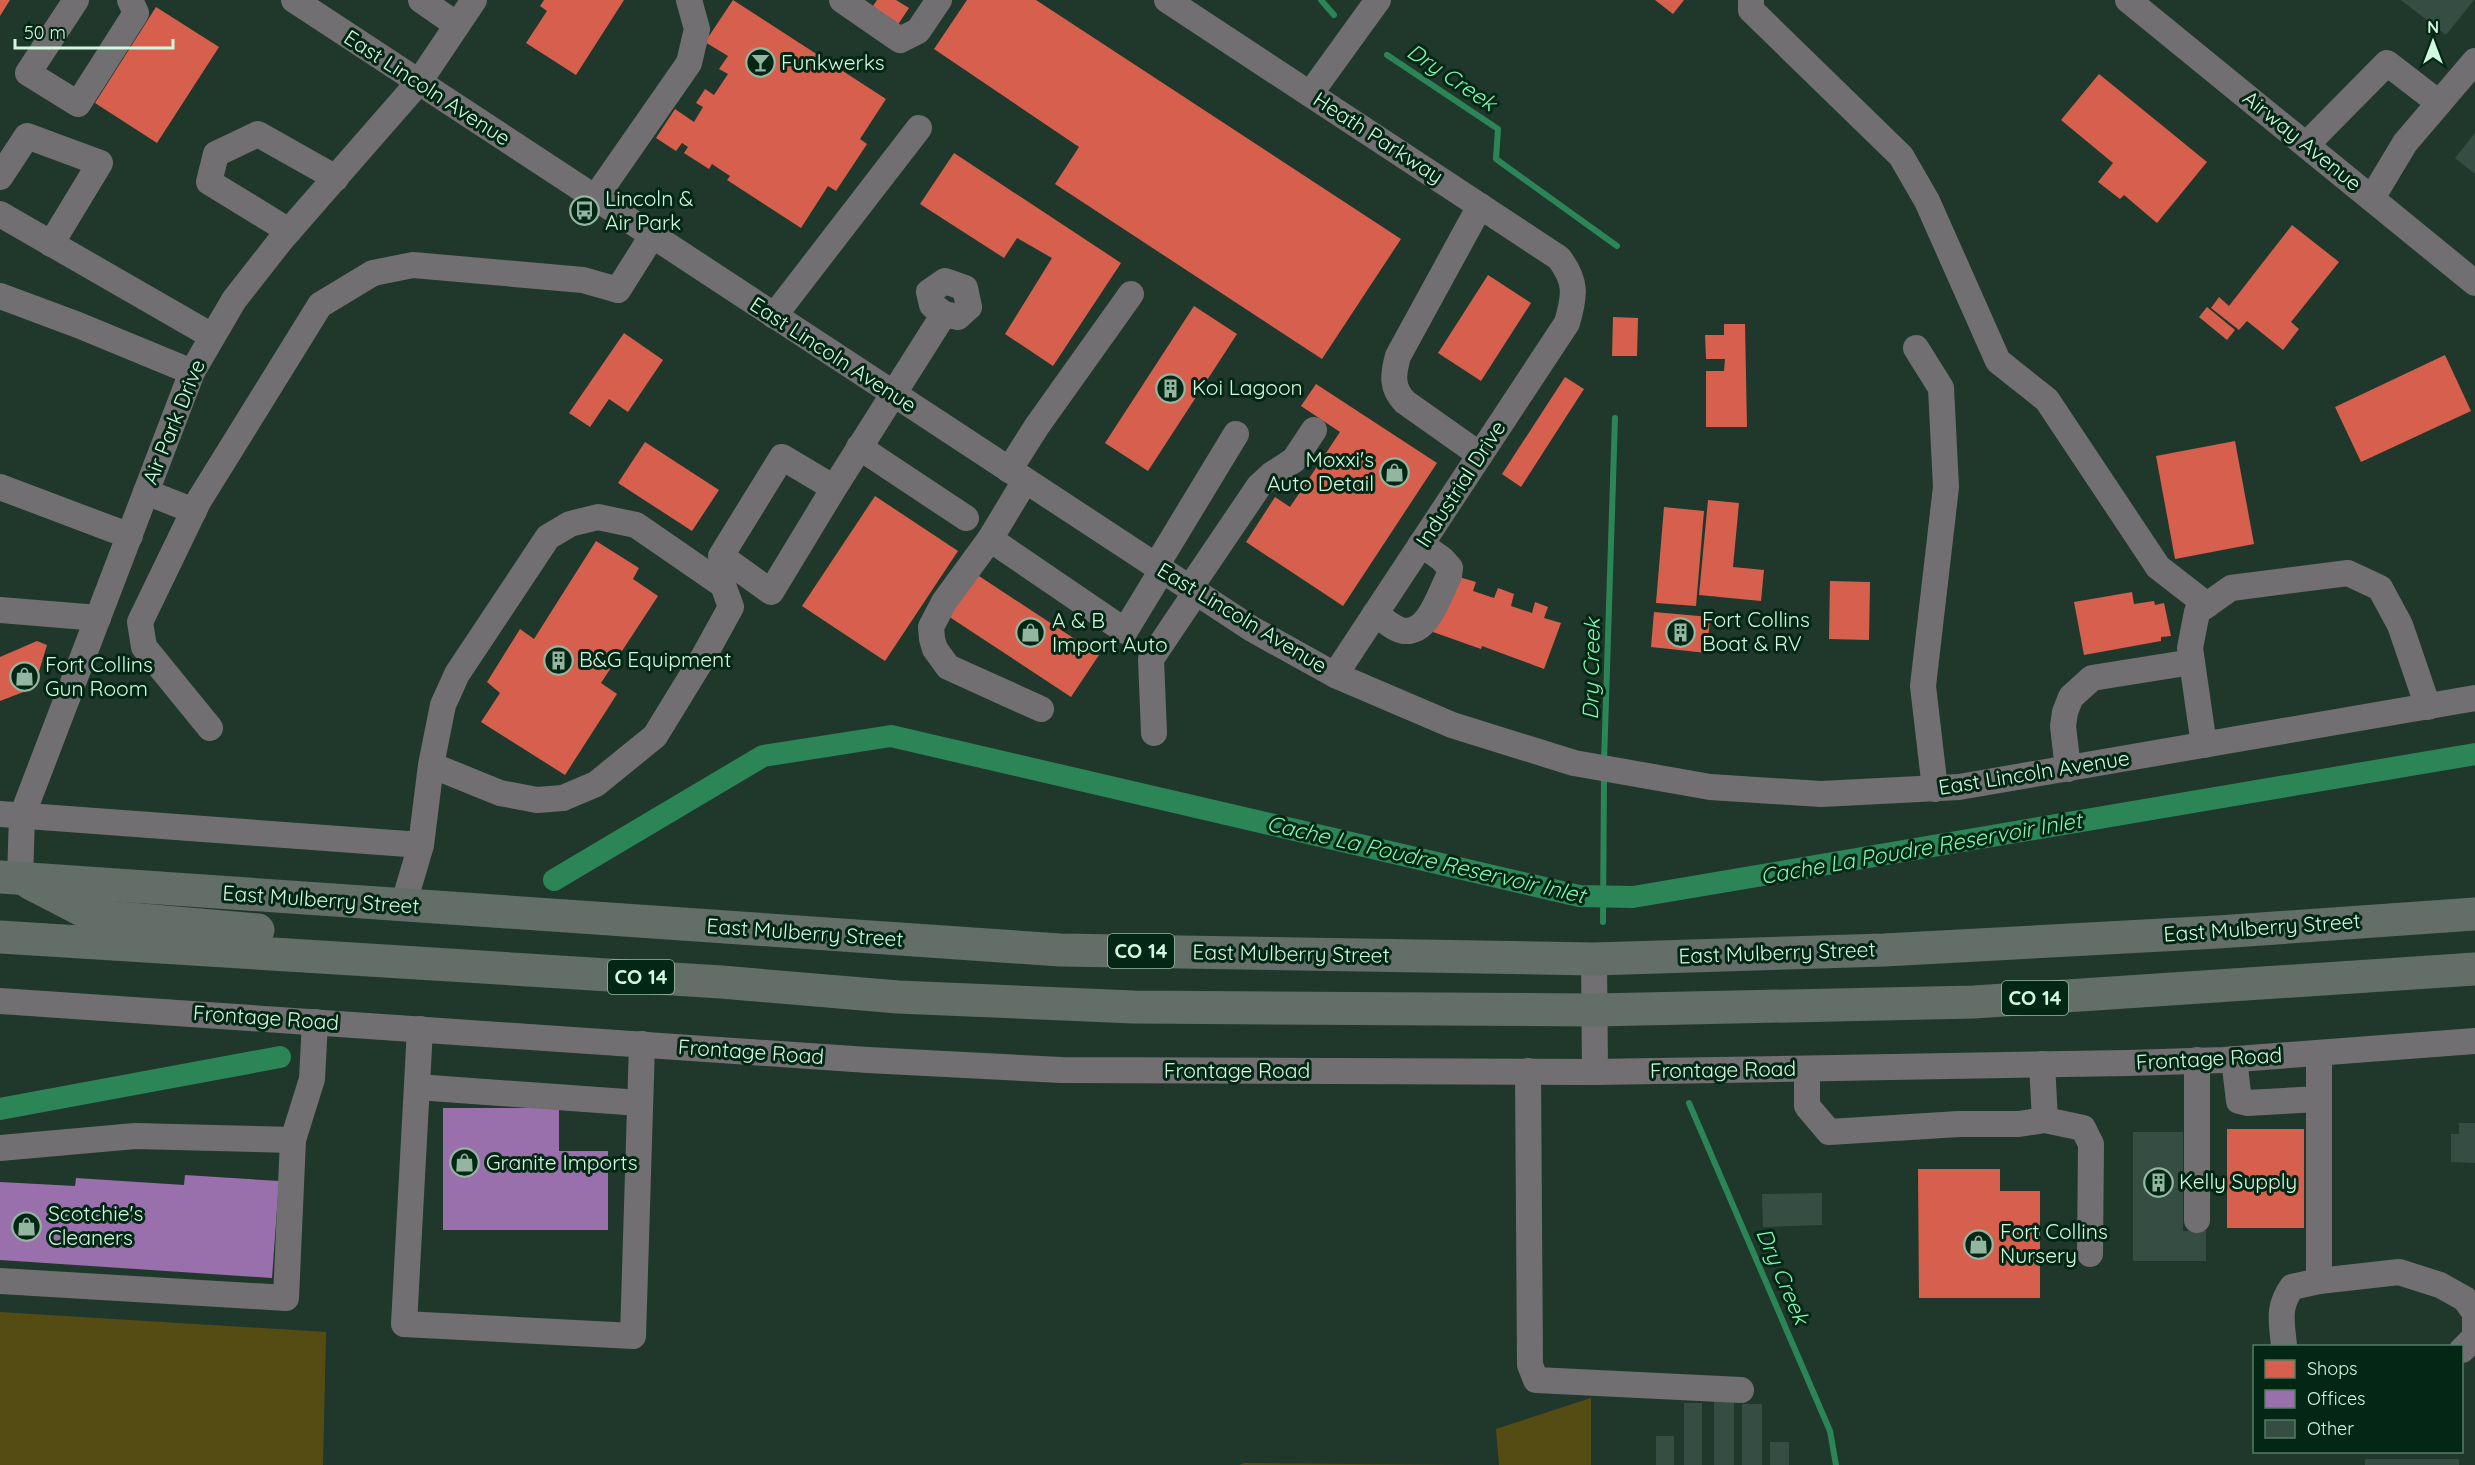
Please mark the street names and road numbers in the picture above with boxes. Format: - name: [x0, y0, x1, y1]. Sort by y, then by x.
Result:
- street label: East Lincoln Avenue: [339, 24, 516, 151]
- street label: Airway Avenue: [2238, 84, 2367, 196]
- street label: Heath Parkway: [1309, 86, 1448, 189]
- street label: East Lincoln Avenue: [745, 291, 922, 418]
- street label: Air Park Drive: [136, 355, 210, 488]
- street label: Industrial Drive: [1410, 415, 1511, 552]
- street label: East Lincoln Avenue: [1153, 556, 1332, 678]
- street label: East Lincoln Avenue: [1936, 744, 2131, 800]
- street label: East Mulberry Street: [222, 879, 420, 919]
- street label: East Mulberry Street: [2163, 907, 2361, 947]
- street label: East Mulberry Street: [706, 912, 904, 952]
- road number: CO 14: [1108, 934, 1174, 968]
- street label: East Mulberry Street: [1678, 936, 1876, 968]
- street label: East Mulberry Street: [1192, 938, 1390, 968]
- road number: CO 14: [608, 960, 674, 994]
- road number: CO 14: [2002, 981, 2068, 1015]
- street label: Frontage Road: [192, 999, 340, 1035]
- street label: Frontage Road: [677, 1033, 825, 1069]
- street label: Frontage Road: [2135, 1041, 2283, 1075]
- street label: Frontage Road: [1650, 1055, 1796, 1083]
- street label: Frontage Road: [1164, 1057, 1310, 1083]

